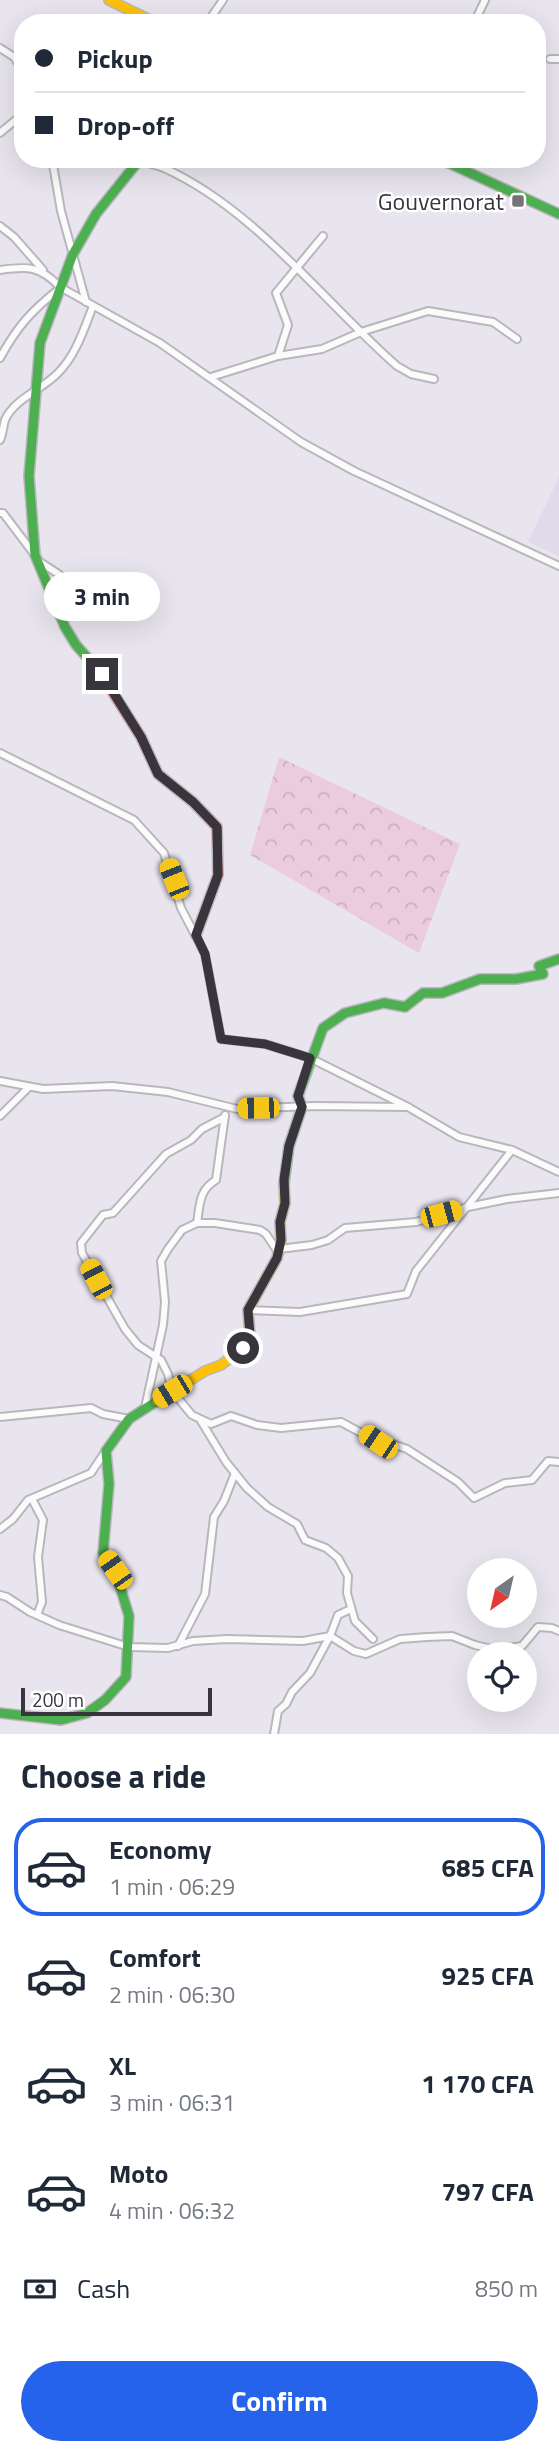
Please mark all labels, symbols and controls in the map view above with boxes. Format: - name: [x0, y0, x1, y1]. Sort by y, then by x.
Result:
- text: Pickup: [77, 39, 153, 78]
- text: Drop-off: [77, 106, 174, 145]
- place label: Gouvernorat: [378, 183, 505, 219]
- marker: Gouvernorat: [510, 193, 526, 209]
- callout: 3 min: [44, 572, 160, 622]
- text: 3 min: [74, 579, 130, 614]
- route end: [86, 658, 118, 690]
- car: [157, 856, 192, 902]
- car: [237, 1097, 280, 1119]
- car: [418, 1198, 465, 1230]
- car: [77, 1256, 116, 1302]
- route start: [227, 1332, 259, 1364]
- car: [149, 1371, 196, 1411]
- car: [355, 1422, 402, 1462]
- car: [95, 1547, 136, 1593]
- north arrow: [467, 1558, 537, 1628]
- map controls: [467, 1558, 537, 1712]
- button: locate: [467, 1642, 537, 1712]
- scale bar: [21, 1685, 212, 1717]
- text: 200 m: [32, 1685, 84, 1714]
- text: Choose a ride: [21, 1752, 206, 1800]
- text: Economy: [109, 1830, 211, 1869]
- icon: car: [25, 1836, 88, 1899]
- text: 685 CFA: [442, 1848, 534, 1887]
- text: 1 min · 06:29: [109, 1869, 235, 1904]
- text: Comfort: [109, 1938, 201, 1977]
- icon: car: [25, 1944, 88, 2007]
- text: 925 CFA: [442, 1956, 534, 1995]
- text: 2 min · 06:30: [109, 1977, 235, 2012]
- text: XL: [109, 2046, 136, 2085]
- icon: car: [25, 2052, 88, 2115]
- text: 1 170 CFA: [421, 2064, 534, 2103]
- text: 3 min · 06:31: [109, 2085, 235, 2120]
- text: Moto: [109, 2154, 168, 2193]
- icon: car: [25, 2160, 88, 2223]
- text: 797 CFA: [442, 2172, 534, 2211]
- text: 4 min · 06:32: [109, 2193, 235, 2228]
- text: Cash: [77, 2269, 130, 2308]
- icon: cash: [21, 2270, 59, 2308]
- text: 850 m: [475, 2271, 538, 2306]
- button: Confirm: [21, 2361, 538, 2441]

